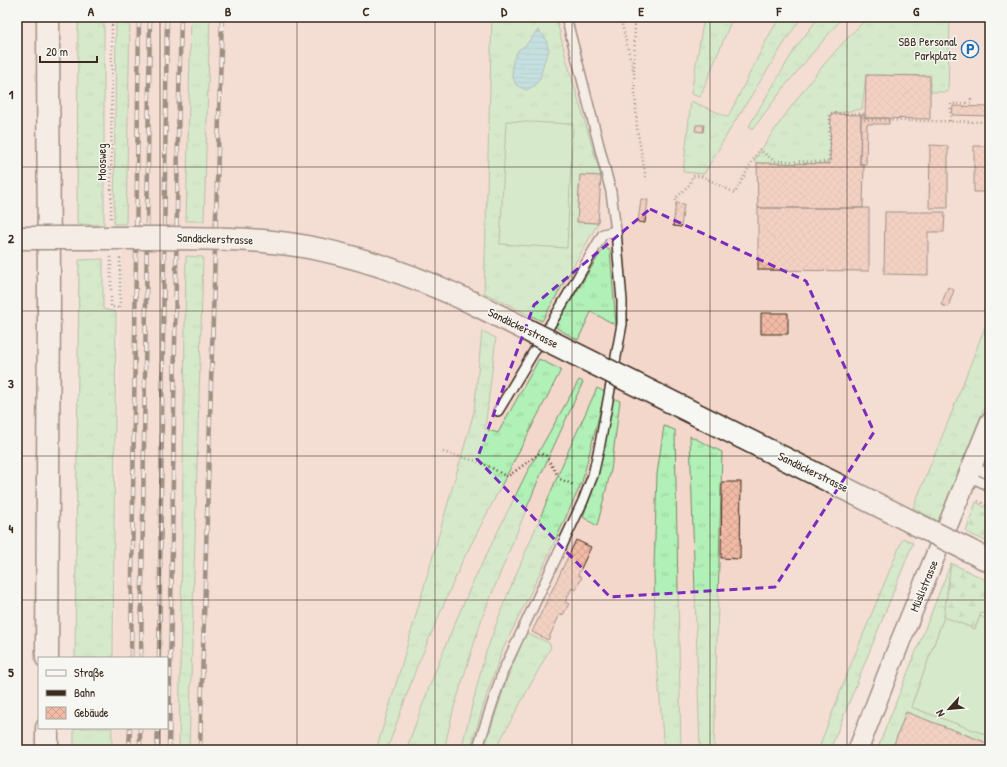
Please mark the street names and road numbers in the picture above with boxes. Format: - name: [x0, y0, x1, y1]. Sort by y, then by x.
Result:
- street label: Moosweg: [93, 143, 110, 181]
- street label: Sandäckerstrasse: [177, 229, 254, 248]
- street label: Sandäckerstrasse: [485, 303, 561, 352]
- street label: Sandäckerstrasse: [775, 447, 851, 496]
- street label: Müslistrasse: [905, 557, 942, 614]

